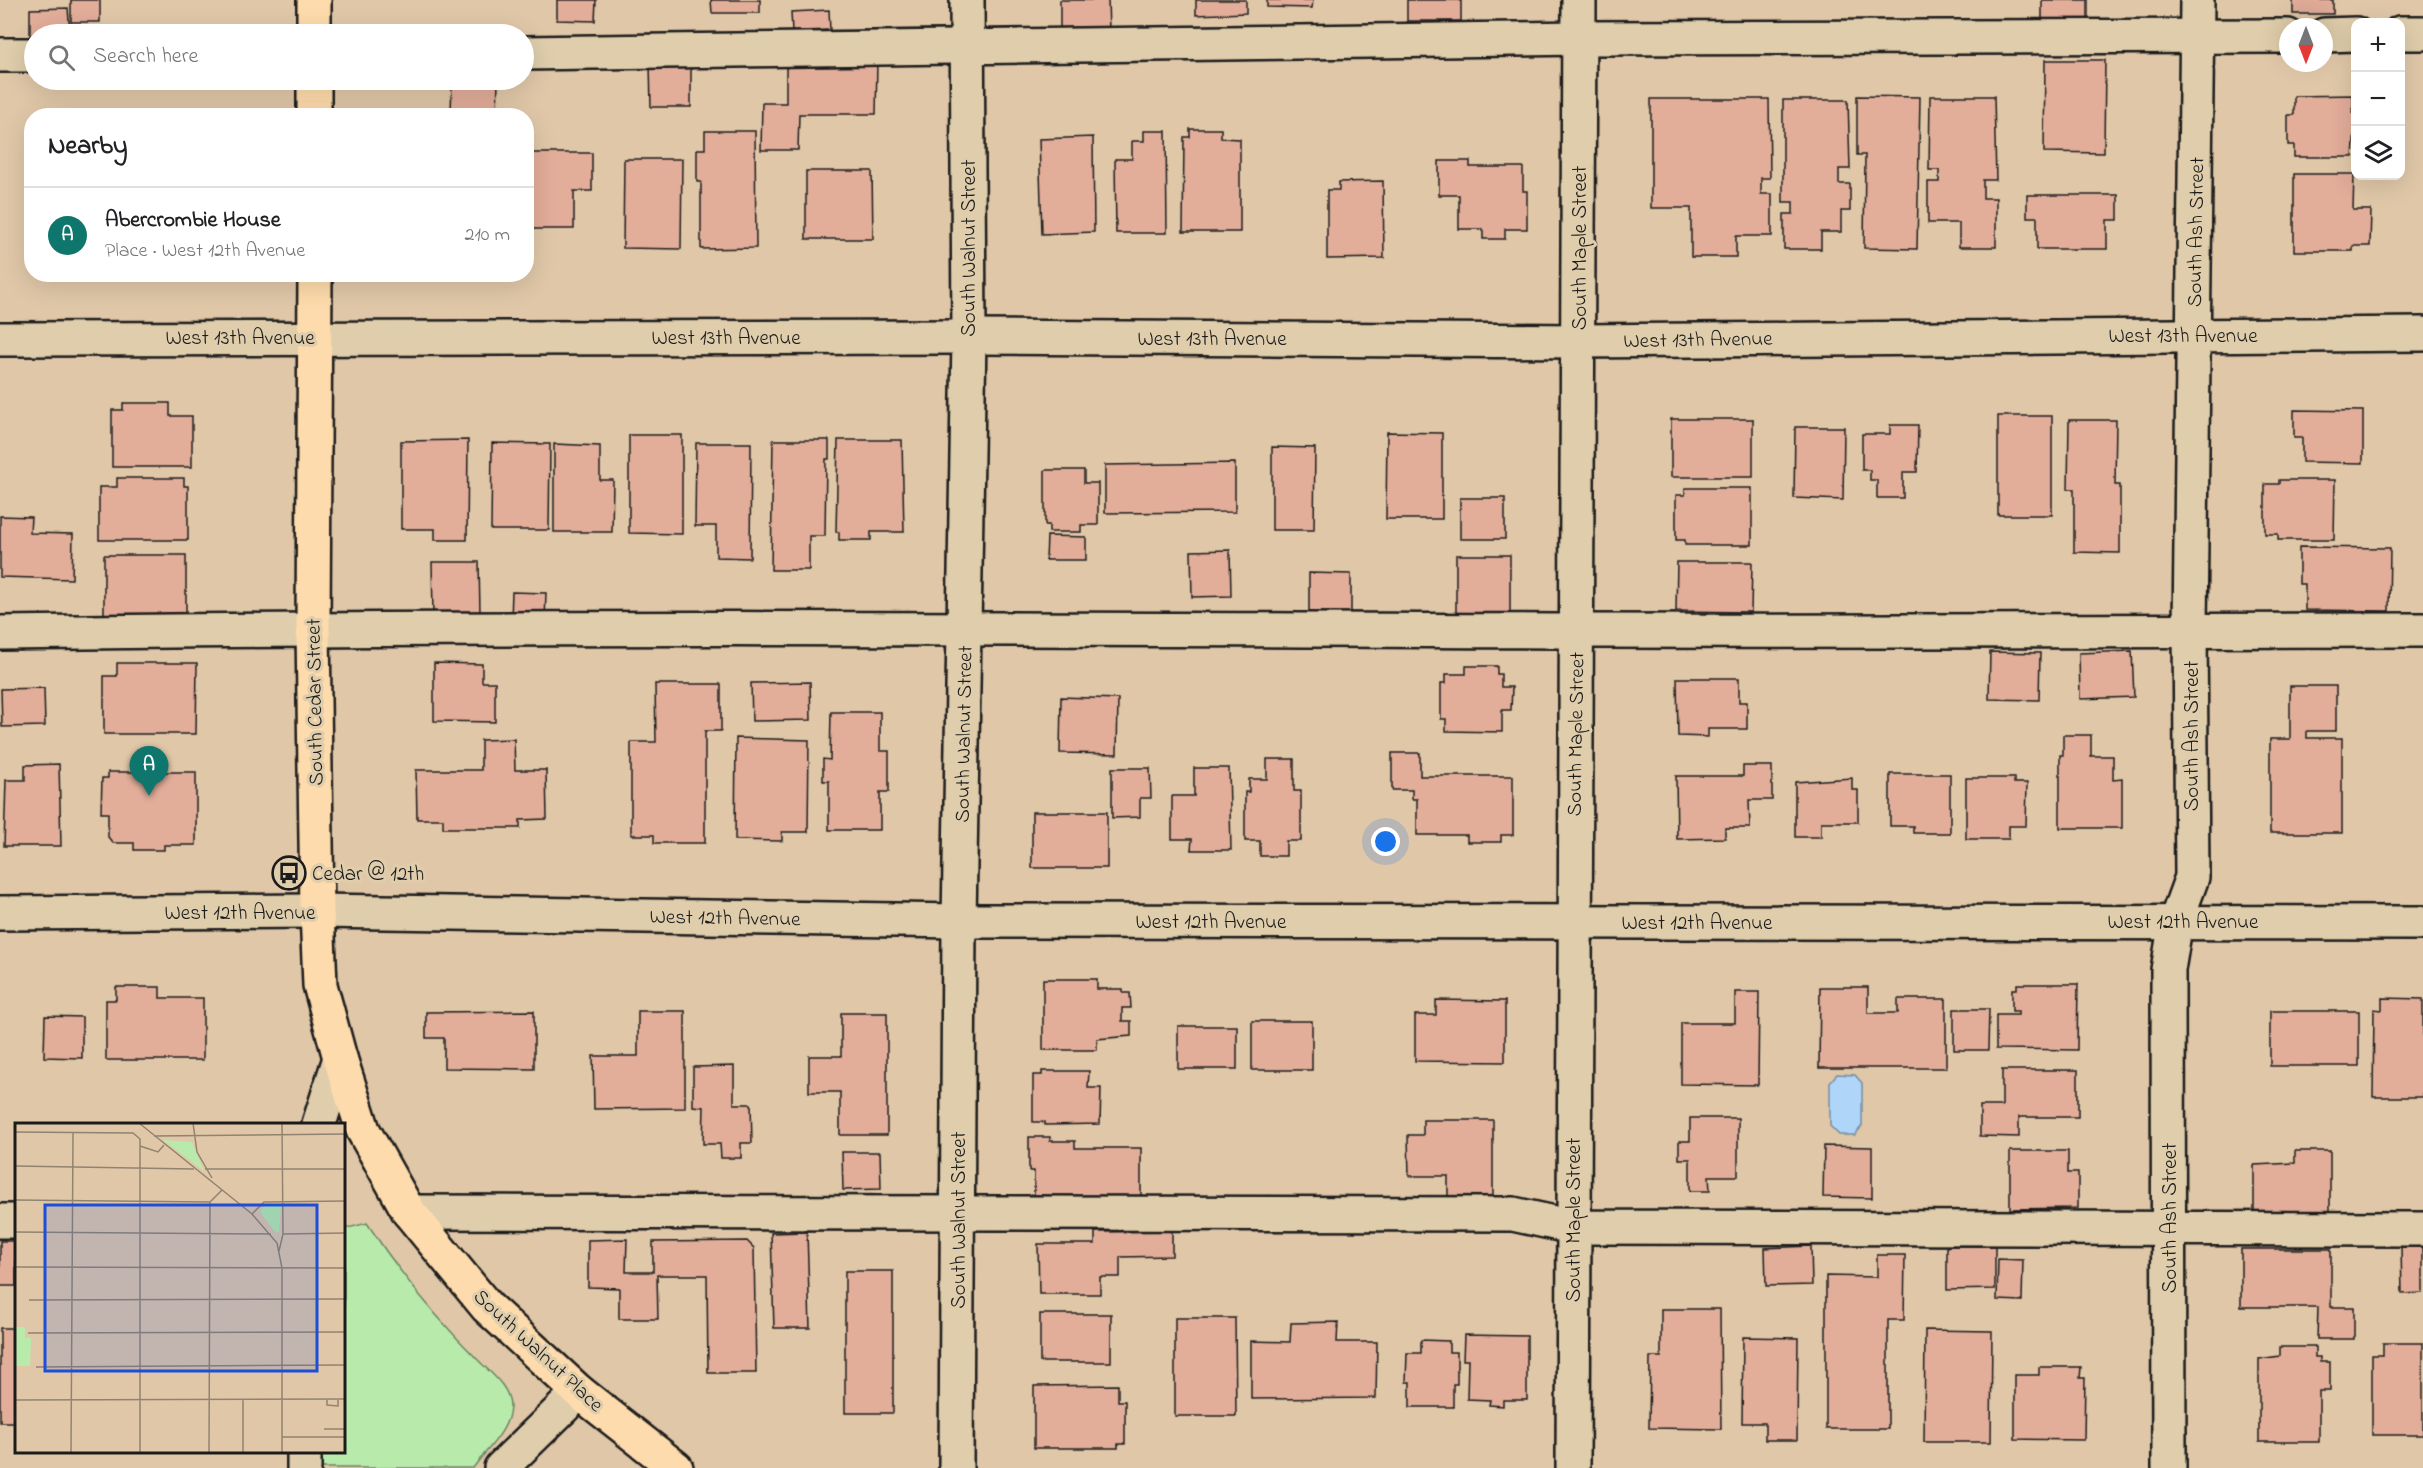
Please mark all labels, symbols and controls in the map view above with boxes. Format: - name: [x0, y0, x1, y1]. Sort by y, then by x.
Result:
- north arrow: [2279, 18, 2333, 72]
- map controls: [2351, 18, 2405, 180]
- button: +: [2351, 18, 2405, 72]
- search box: [24, 24, 534, 90]
- icon: search: [45, 41, 78, 74]
- text: Search here: [93, 41, 198, 73]
- button: −: [2351, 72, 2405, 126]
- button: layers: [2351, 126, 2405, 180]
- text: Nearby: [48, 128, 127, 166]
- street label: South Ash Street: [2181, 157, 2213, 307]
- street label: South Walnut Street: [955, 159, 985, 337]
- street label: South Maple Street: [1566, 166, 1596, 330]
- text: Abercrombie House: [105, 205, 281, 237]
- text: A: [61, 221, 74, 250]
- text: 210 m: [465, 221, 510, 250]
- text: Place · West 12th Avenue: [105, 237, 305, 266]
- street label: West 13th Avenue: [2108, 322, 2258, 352]
- street label: West 13th Avenue: [165, 324, 315, 354]
- street label: West 13th Avenue: [651, 324, 801, 354]
- street label: West 13th Avenue: [1137, 325, 1287, 355]
- street label: West 13th Avenue: [1623, 325, 1773, 357]
- street label: South Cedar Street: [300, 618, 332, 786]
- street label: South Walnut Street: [948, 645, 982, 823]
- street label: South Maple Street: [1561, 651, 1593, 817]
- street label: South Ash Street: [2178, 661, 2208, 811]
- pin: A: [130, 746, 168, 796]
- your location: [1371, 827, 1400, 856]
- bus stop icon: Cedar @ 12th: [271, 855, 307, 891]
- place label: Cedar @ 12th: [312, 860, 424, 890]
- street label: West 12th Avenue: [165, 899, 316, 929]
- street label: West 12th Avenue: [649, 903, 801, 935]
- street label: West 12th Avenue: [1136, 908, 1287, 938]
- street label: West 12th Avenue: [2108, 908, 2259, 938]
- street label: West 12th Avenue: [1622, 909, 1773, 939]
- inset map: [15, 1123, 345, 1453]
- street label: South Walnut Street: [945, 1131, 975, 1309]
- street label: South Maple Street: [1560, 1138, 1590, 1302]
- street label: South Ash Street: [2156, 1143, 2186, 1293]
- street label: South Walnut Place: [466, 1283, 610, 1420]

